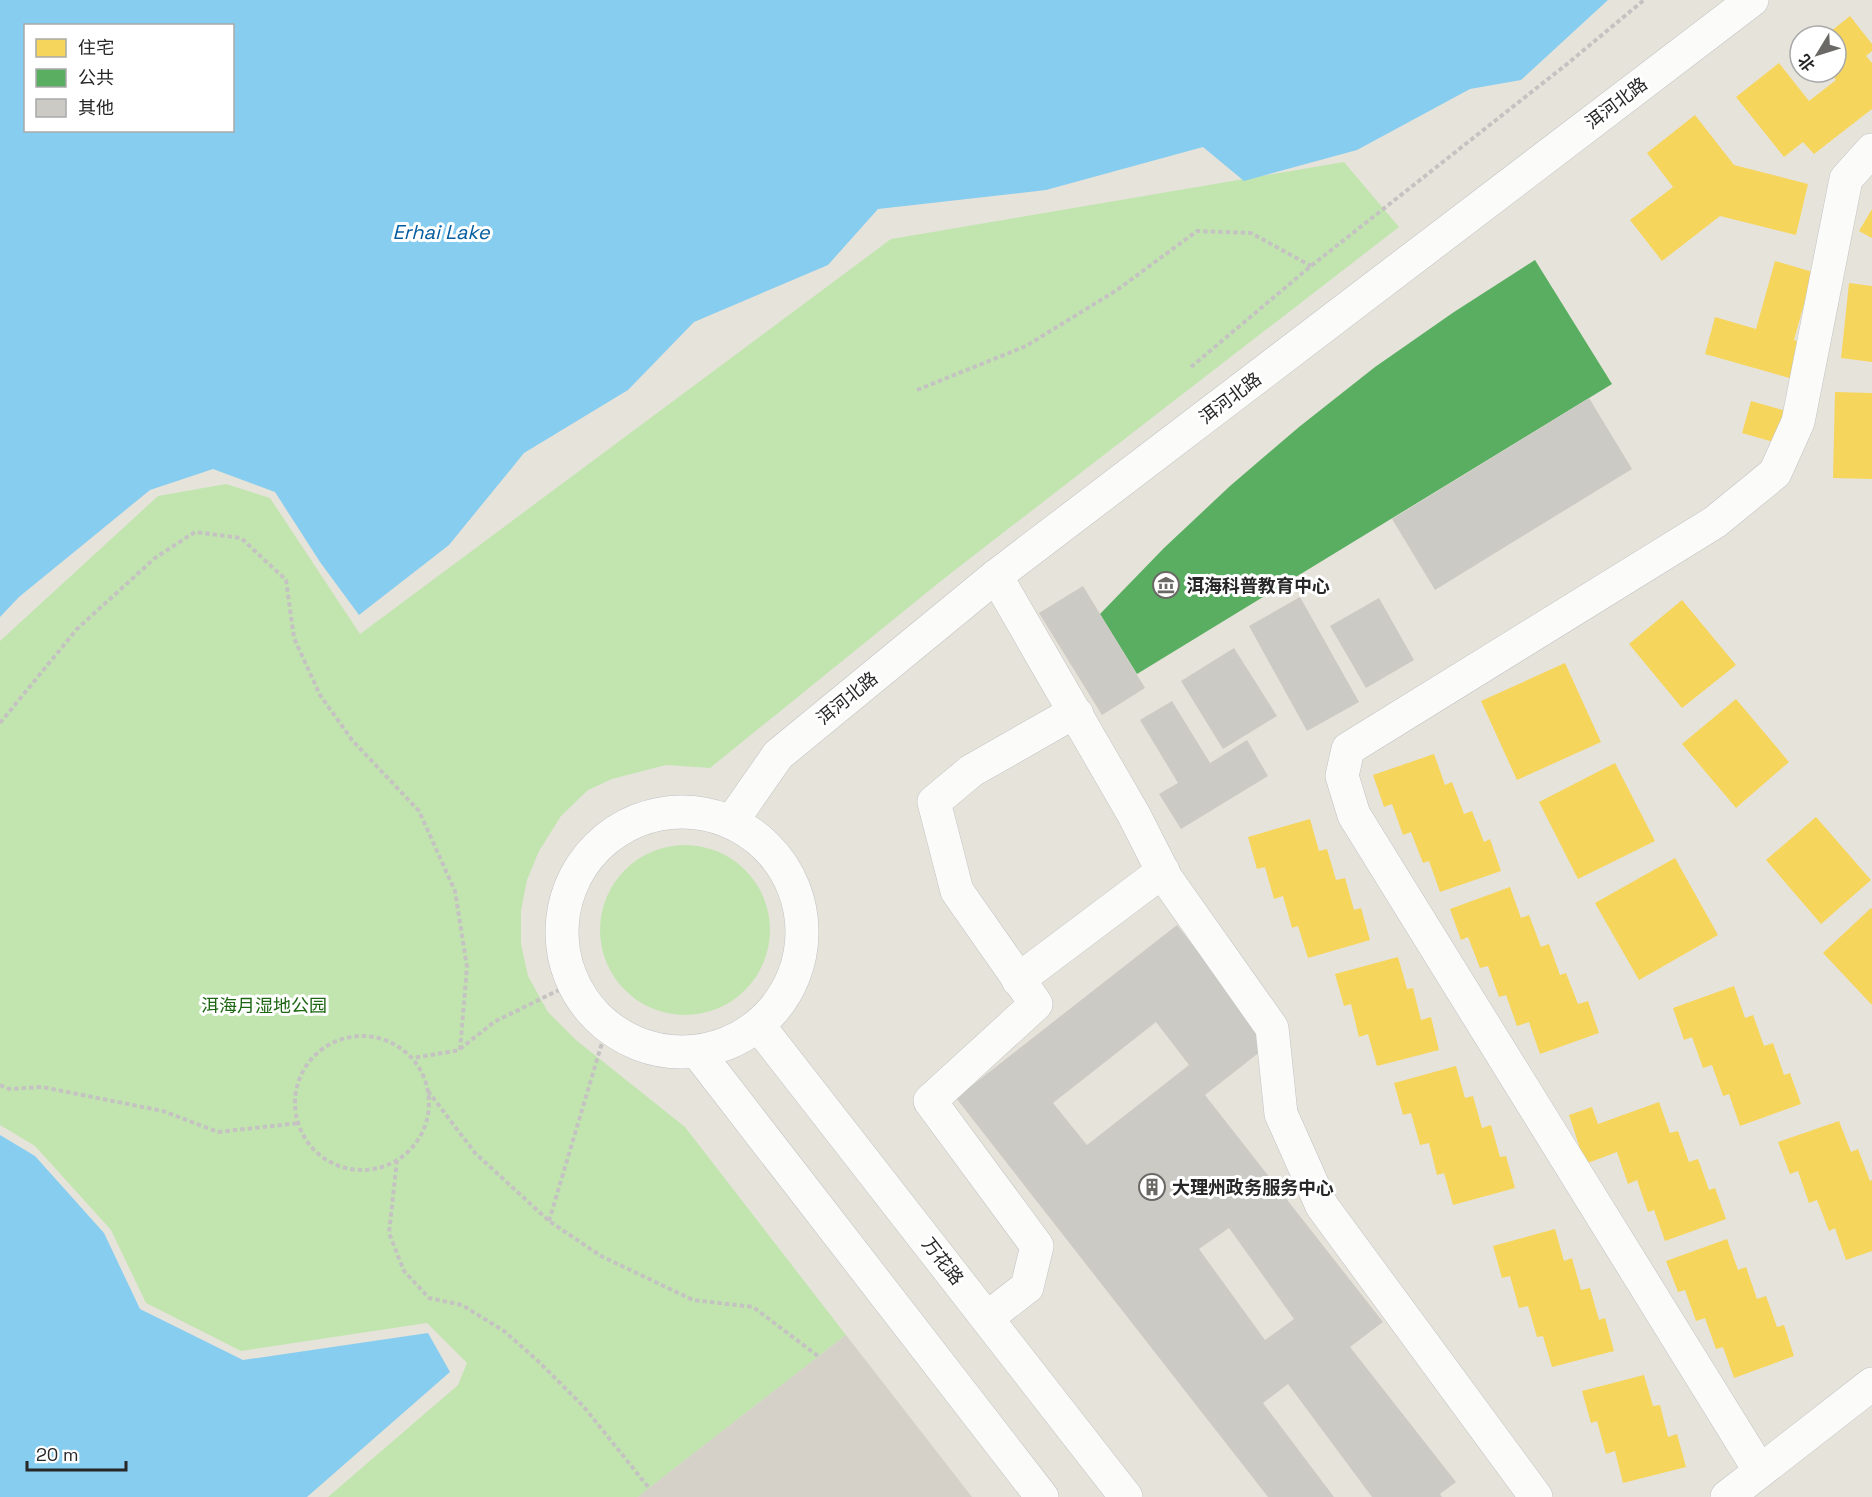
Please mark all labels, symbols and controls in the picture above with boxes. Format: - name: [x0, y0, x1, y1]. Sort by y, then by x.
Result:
- legend: [24, 24, 234, 132]
- north arrow: [1788, 24, 1848, 84]
- text: 住宅: [78, 36, 114, 59]
- text: 北: [1793, 50, 1820, 76]
- text: 公共: [78, 66, 114, 89]
- street label: 洱河北路: [1580, 72, 1652, 134]
- text: 其他: [78, 96, 114, 119]
- water label: Erhai Lake: [392, 219, 491, 245]
- street label: 洱河北路: [1194, 367, 1266, 429]
- museum icon: 洱海科普教育中心: [1151, 570, 1181, 600]
- place label: 洱海科普教育中心: [1186, 574, 1330, 597]
- street label: 洱河北路: [812, 666, 882, 730]
- park label: 洱海月湿地公园: [201, 994, 327, 1017]
- building icon: 大理州政务服务中心: [1137, 1172, 1167, 1202]
- place label: 大理州政务服务中心: [1172, 1176, 1334, 1199]
- street label: 万花路: [917, 1233, 969, 1289]
- scale bar: [27, 1434, 126, 1472]
- text: 20 m: [36, 1443, 79, 1466]

